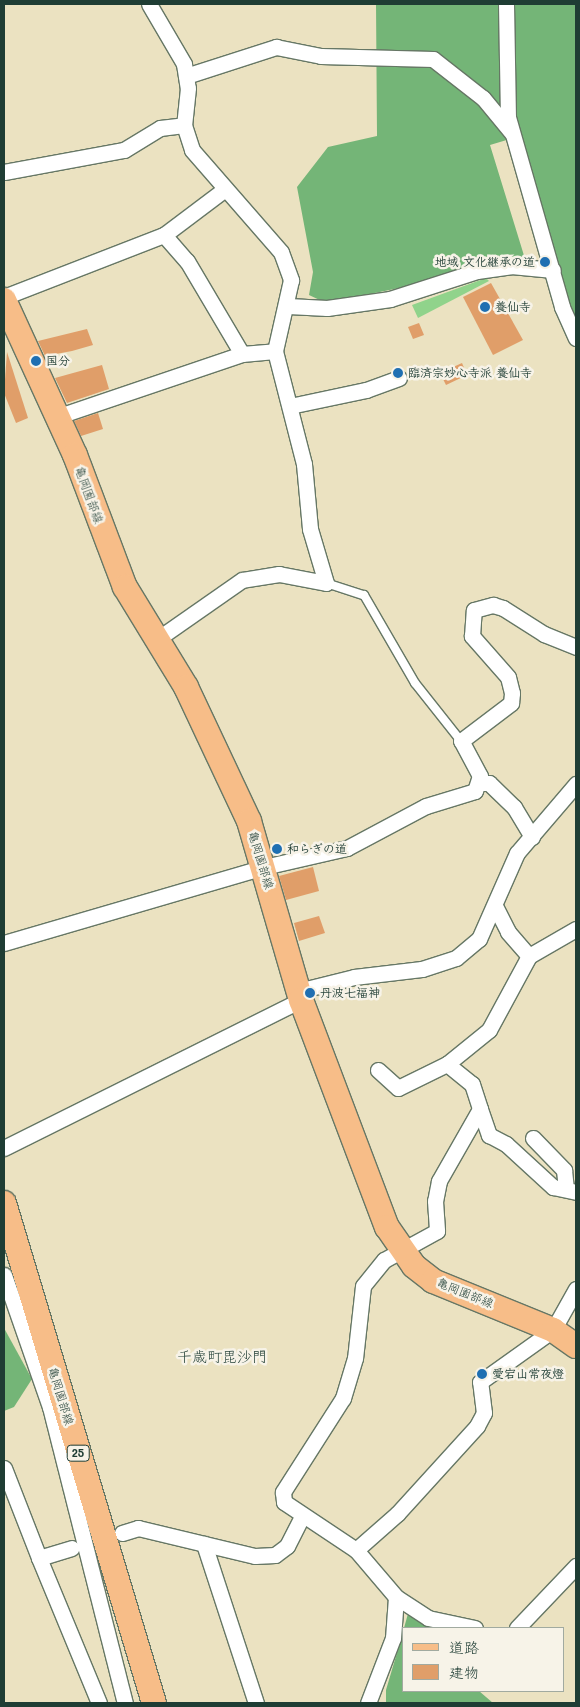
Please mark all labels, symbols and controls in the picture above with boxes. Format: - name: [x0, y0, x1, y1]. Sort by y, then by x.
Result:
- place label: 地域 文化継承の道: [435, 255, 535, 269]
- marker: 地域 文化継承の道: [539, 256, 551, 268]
- place label: 養仙寺: [495, 300, 531, 314]
- marker: 養仙寺: [479, 301, 491, 313]
- place label: 国分: [46, 354, 70, 368]
- marker: 国分: [30, 355, 42, 367]
- place label: 臨済宗妙心寺派 養仙寺: [408, 366, 532, 380]
- marker: 臨済宗妙心寺派 養仙寺: [392, 367, 404, 379]
- street label: 亀岡園部線: [72, 464, 106, 526]
- street label: 亀岡園部線: [245, 829, 277, 891]
- place label: 和らぎの道: [287, 842, 347, 856]
- marker: 和らぎの道: [271, 843, 283, 855]
- place label: 丹波七福神: [320, 986, 380, 1000]
- marker: 丹波七福神: [304, 987, 316, 999]
- street label: 亀岡園部線: [434, 1275, 496, 1311]
- district label: 千歳町毘沙門: [177, 1348, 267, 1366]
- street label: 亀岡園部線: [45, 1365, 77, 1427]
- place label: 愛宕山常夜燈: [492, 1367, 564, 1381]
- marker: 愛宕山常夜燈: [476, 1368, 488, 1380]
- road number: 25: [66, 1445, 90, 1462]
- legend: [402, 1627, 565, 1692]
- text: 道路: [449, 1637, 479, 1657]
- text: 建物: [449, 1662, 479, 1682]

